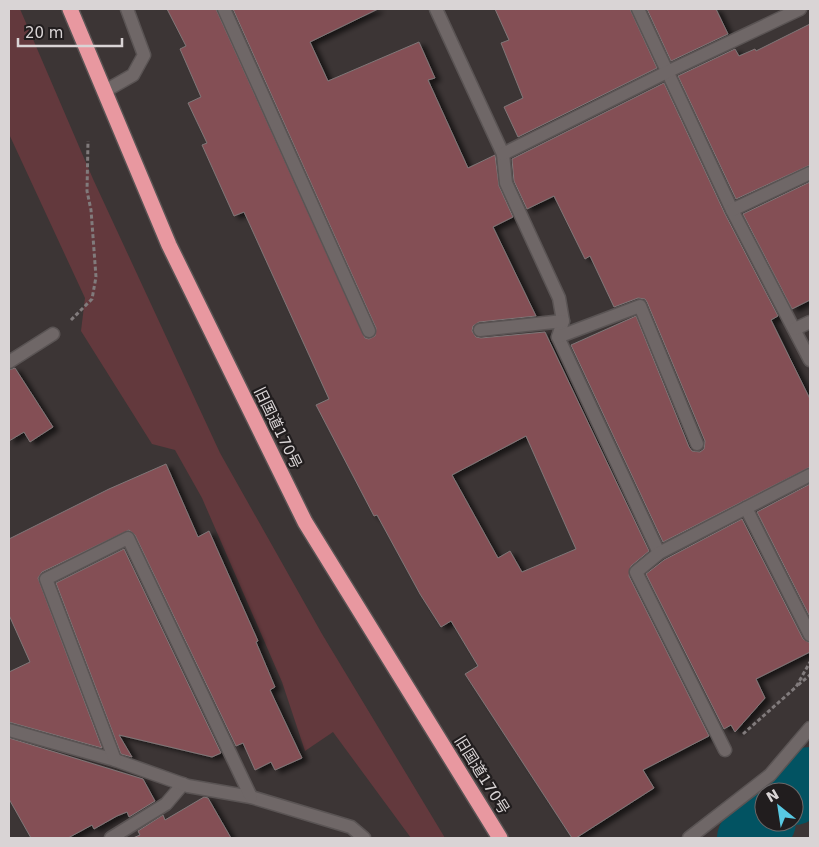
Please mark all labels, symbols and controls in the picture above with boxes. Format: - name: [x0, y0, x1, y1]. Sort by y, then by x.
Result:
- scale bar: [18, 15, 121, 47]
- text: 20 m: [25, 24, 63, 42]
- street label: 旧国道170号: [250, 384, 306, 472]
- street label: 旧国道170号: [451, 733, 513, 817]
- north arrow: [754, 782, 804, 832]
- text: N: [763, 786, 782, 806]

